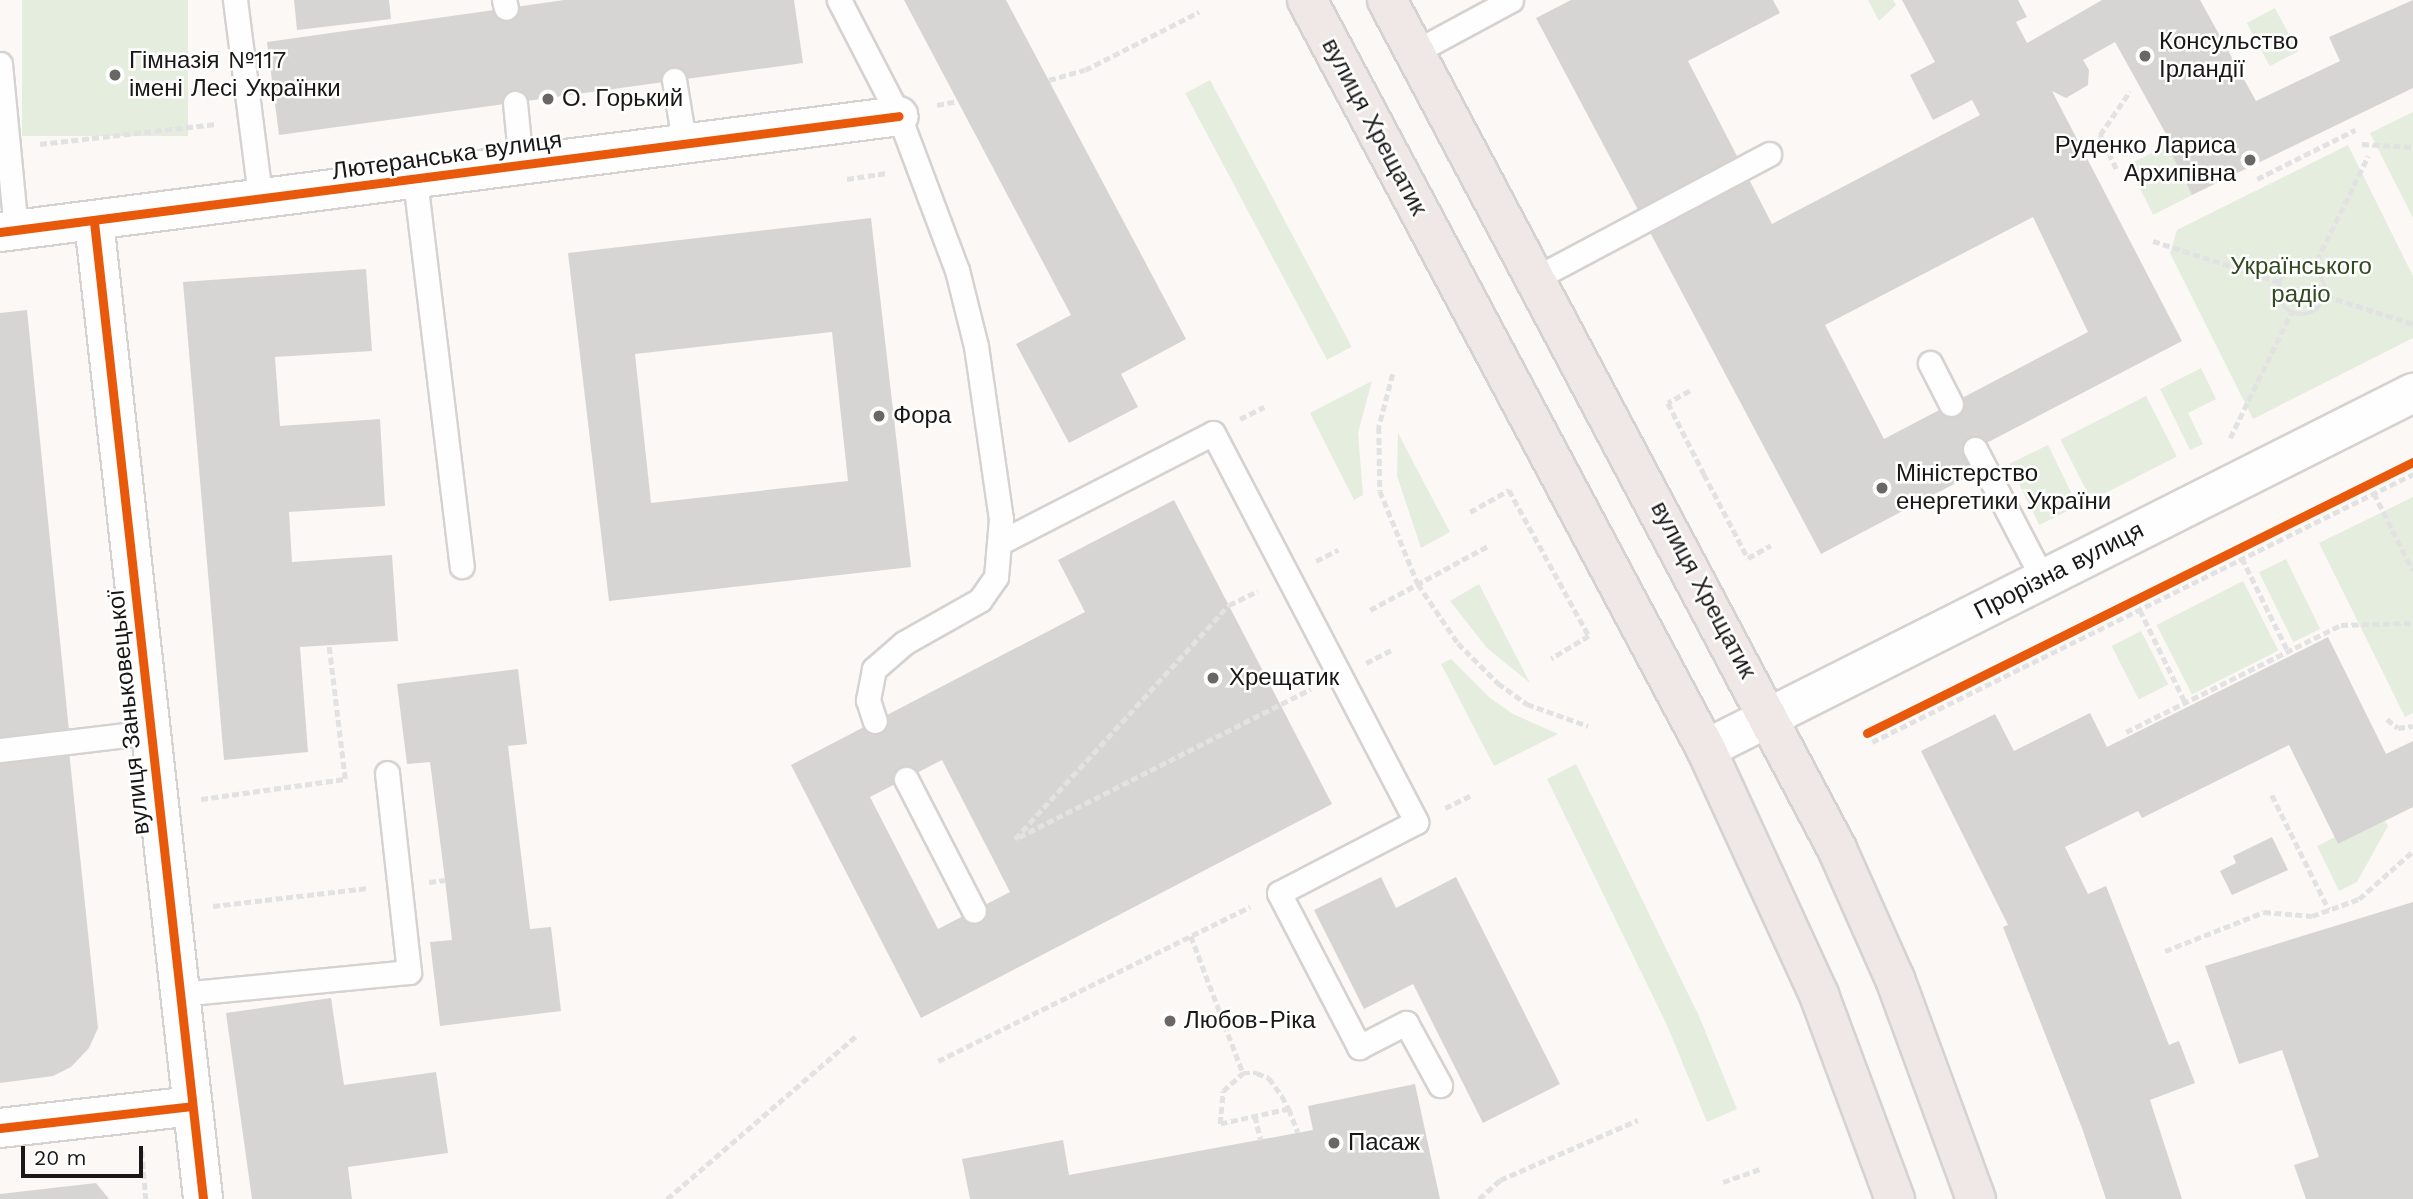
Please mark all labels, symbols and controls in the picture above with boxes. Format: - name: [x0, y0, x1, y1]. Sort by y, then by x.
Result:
- place label: Консульство Ірландії: [2159, 28, 2298, 84]
- street label: вулиця Хрещатик: [1315, 34, 1433, 220]
- place label: Гімназія №117 імені Лесі Українки: [129, 47, 341, 103]
- marker: Консульство Ірландії: [2137, 48, 2153, 64]
- marker: Гімназія №117 імені Лесі Українки: [107, 67, 123, 83]
- place label: О. Горький: [562, 85, 683, 113]
- marker: О. Горький: [540, 91, 556, 107]
- street label: Лютеранська вулиця: [330, 126, 564, 186]
- place label: Руденко Лариса Архипівна: [2055, 132, 2236, 188]
- marker: Руденко Лариса Архипівна: [2242, 152, 2258, 168]
- park label: Українського радіо: [2230, 253, 2372, 309]
- place label: Фора: [893, 402, 951, 430]
- marker: Фора: [871, 408, 887, 424]
- place label: Міністерство енергетики України: [1896, 460, 2111, 516]
- marker: Міністерство енергетики України: [1874, 480, 1890, 496]
- street label: вулиця Хрещатик: [1644, 497, 1762, 683]
- street label: Прорізна вулиця: [1969, 516, 2149, 626]
- street label: вулиця Заньковецької: [102, 588, 156, 836]
- place label: Хрещатик: [1229, 664, 1339, 692]
- marker: Хрещатик: [1203, 668, 1223, 688]
- place label: Любов-Ріка: [1184, 1007, 1316, 1035]
- marker: Любов-Ріка: [1162, 1013, 1178, 1029]
- place label: Пасаж: [1348, 1129, 1420, 1157]
- scale bar: [24, 1132, 147, 1176]
- marker: Пасаж: [1326, 1135, 1342, 1151]
- text: 20 m: [34, 1145, 86, 1170]

